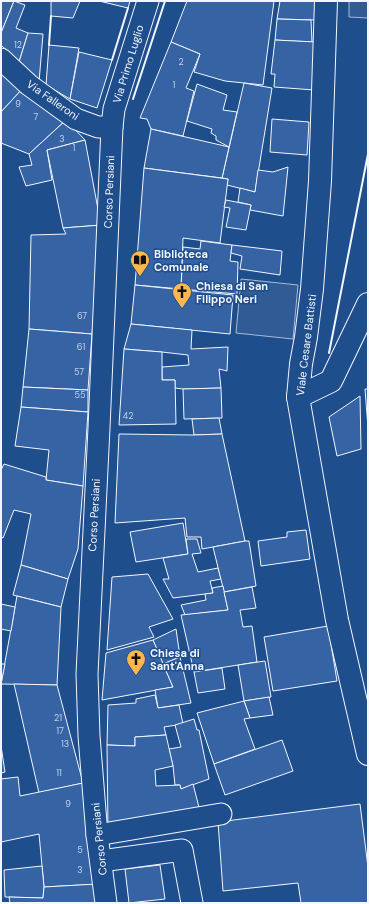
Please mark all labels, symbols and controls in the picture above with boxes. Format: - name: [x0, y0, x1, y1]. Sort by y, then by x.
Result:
- street label: Via Primo Luglio: [109, 23, 147, 105]
- house number: 12: [14, 39, 22, 51]
- house number: 2: [178, 56, 184, 68]
- street label: Via Falleroni: [24, 77, 82, 123]
- house number: 1: [173, 79, 176, 91]
- house number: 9: [15, 98, 21, 110]
- house number: 7: [34, 111, 39, 123]
- house number: 3: [59, 133, 65, 145]
- house number: 1: [73, 142, 76, 154]
- street label: Corso Persiani: [101, 155, 117, 229]
- place label: Biblioteca Comunale: [154, 247, 209, 274]
- library icon: Biblioteca Comunale: [129, 249, 151, 277]
- place label: Chiesa di San Filippo Neri: [196, 279, 268, 306]
- church icon: Chiesa di San Filippo Neri: [171, 281, 193, 309]
- street label: Viale Cesare Battisti: [293, 293, 319, 397]
- house number: 67: [77, 310, 87, 322]
- house number: 61: [77, 341, 85, 353]
- house number: 57: [74, 366, 84, 378]
- house number: 55: [75, 389, 85, 401]
- house number: 42: [123, 410, 133, 422]
- street label: Corso Persiani: [85, 478, 103, 552]
- place label: Chiesa di Sant'Anna: [150, 646, 204, 673]
- church icon: Chiesa di Sant'Anna: [125, 648, 147, 676]
- house number: 21: [54, 712, 62, 724]
- house number: 17: [56, 725, 64, 737]
- house number: 13: [61, 738, 69, 750]
- house number: 11: [56, 767, 62, 779]
- house number: 9: [65, 798, 71, 810]
- street label: Corso Persiani: [88, 802, 110, 876]
- house number: 5: [77, 844, 83, 856]
- house number: 3: [77, 864, 83, 876]

